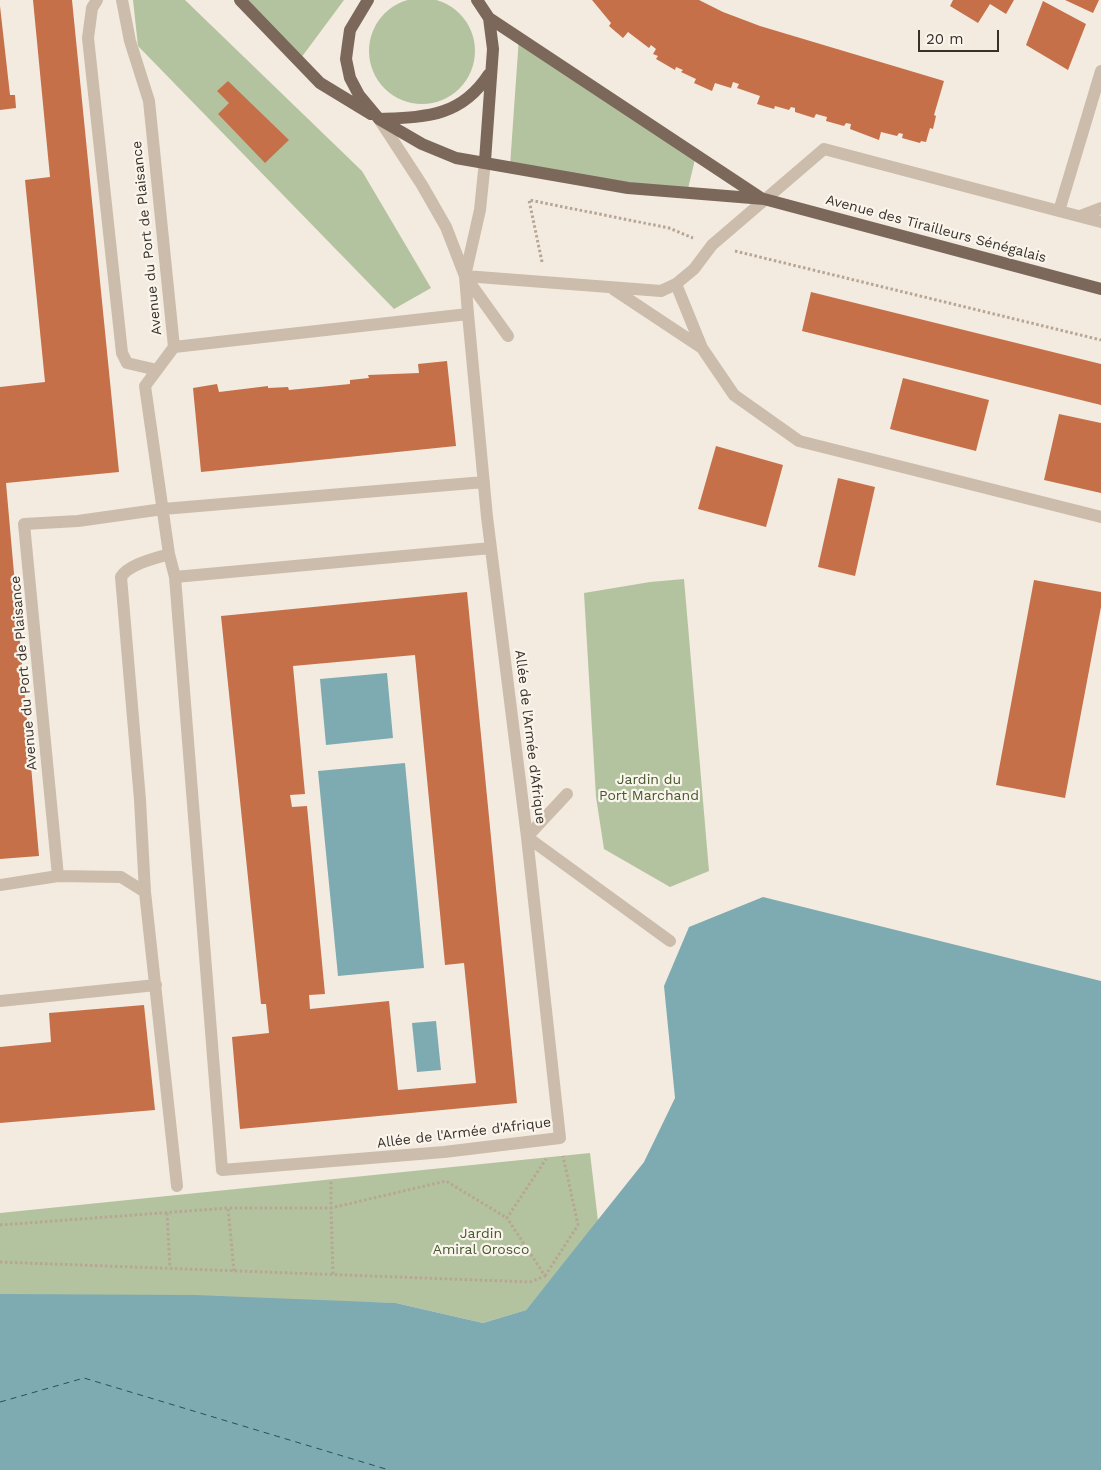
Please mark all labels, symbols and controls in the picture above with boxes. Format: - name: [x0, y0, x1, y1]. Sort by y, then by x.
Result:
- scale bar: [921, 20, 1002, 52]
- text: 20 m: [926, 30, 964, 48]
- street label: Avenue du Port de Plaisance: [128, 140, 166, 336]
- street label: Avenue des Tirailleurs Sénégalais: [824, 191, 1048, 267]
- street label: Avenue du Port de Plaisance: [7, 575, 41, 771]
- street label: Allée de l'Armée d'Afrique: [511, 649, 549, 825]
- park label: Jardin du Port Marchand: [599, 772, 699, 804]
- street label: Allée de l'Armée d'Afrique: [376, 1114, 552, 1152]
- park label: Jardin Amiral Orosco: [433, 1226, 529, 1258]

